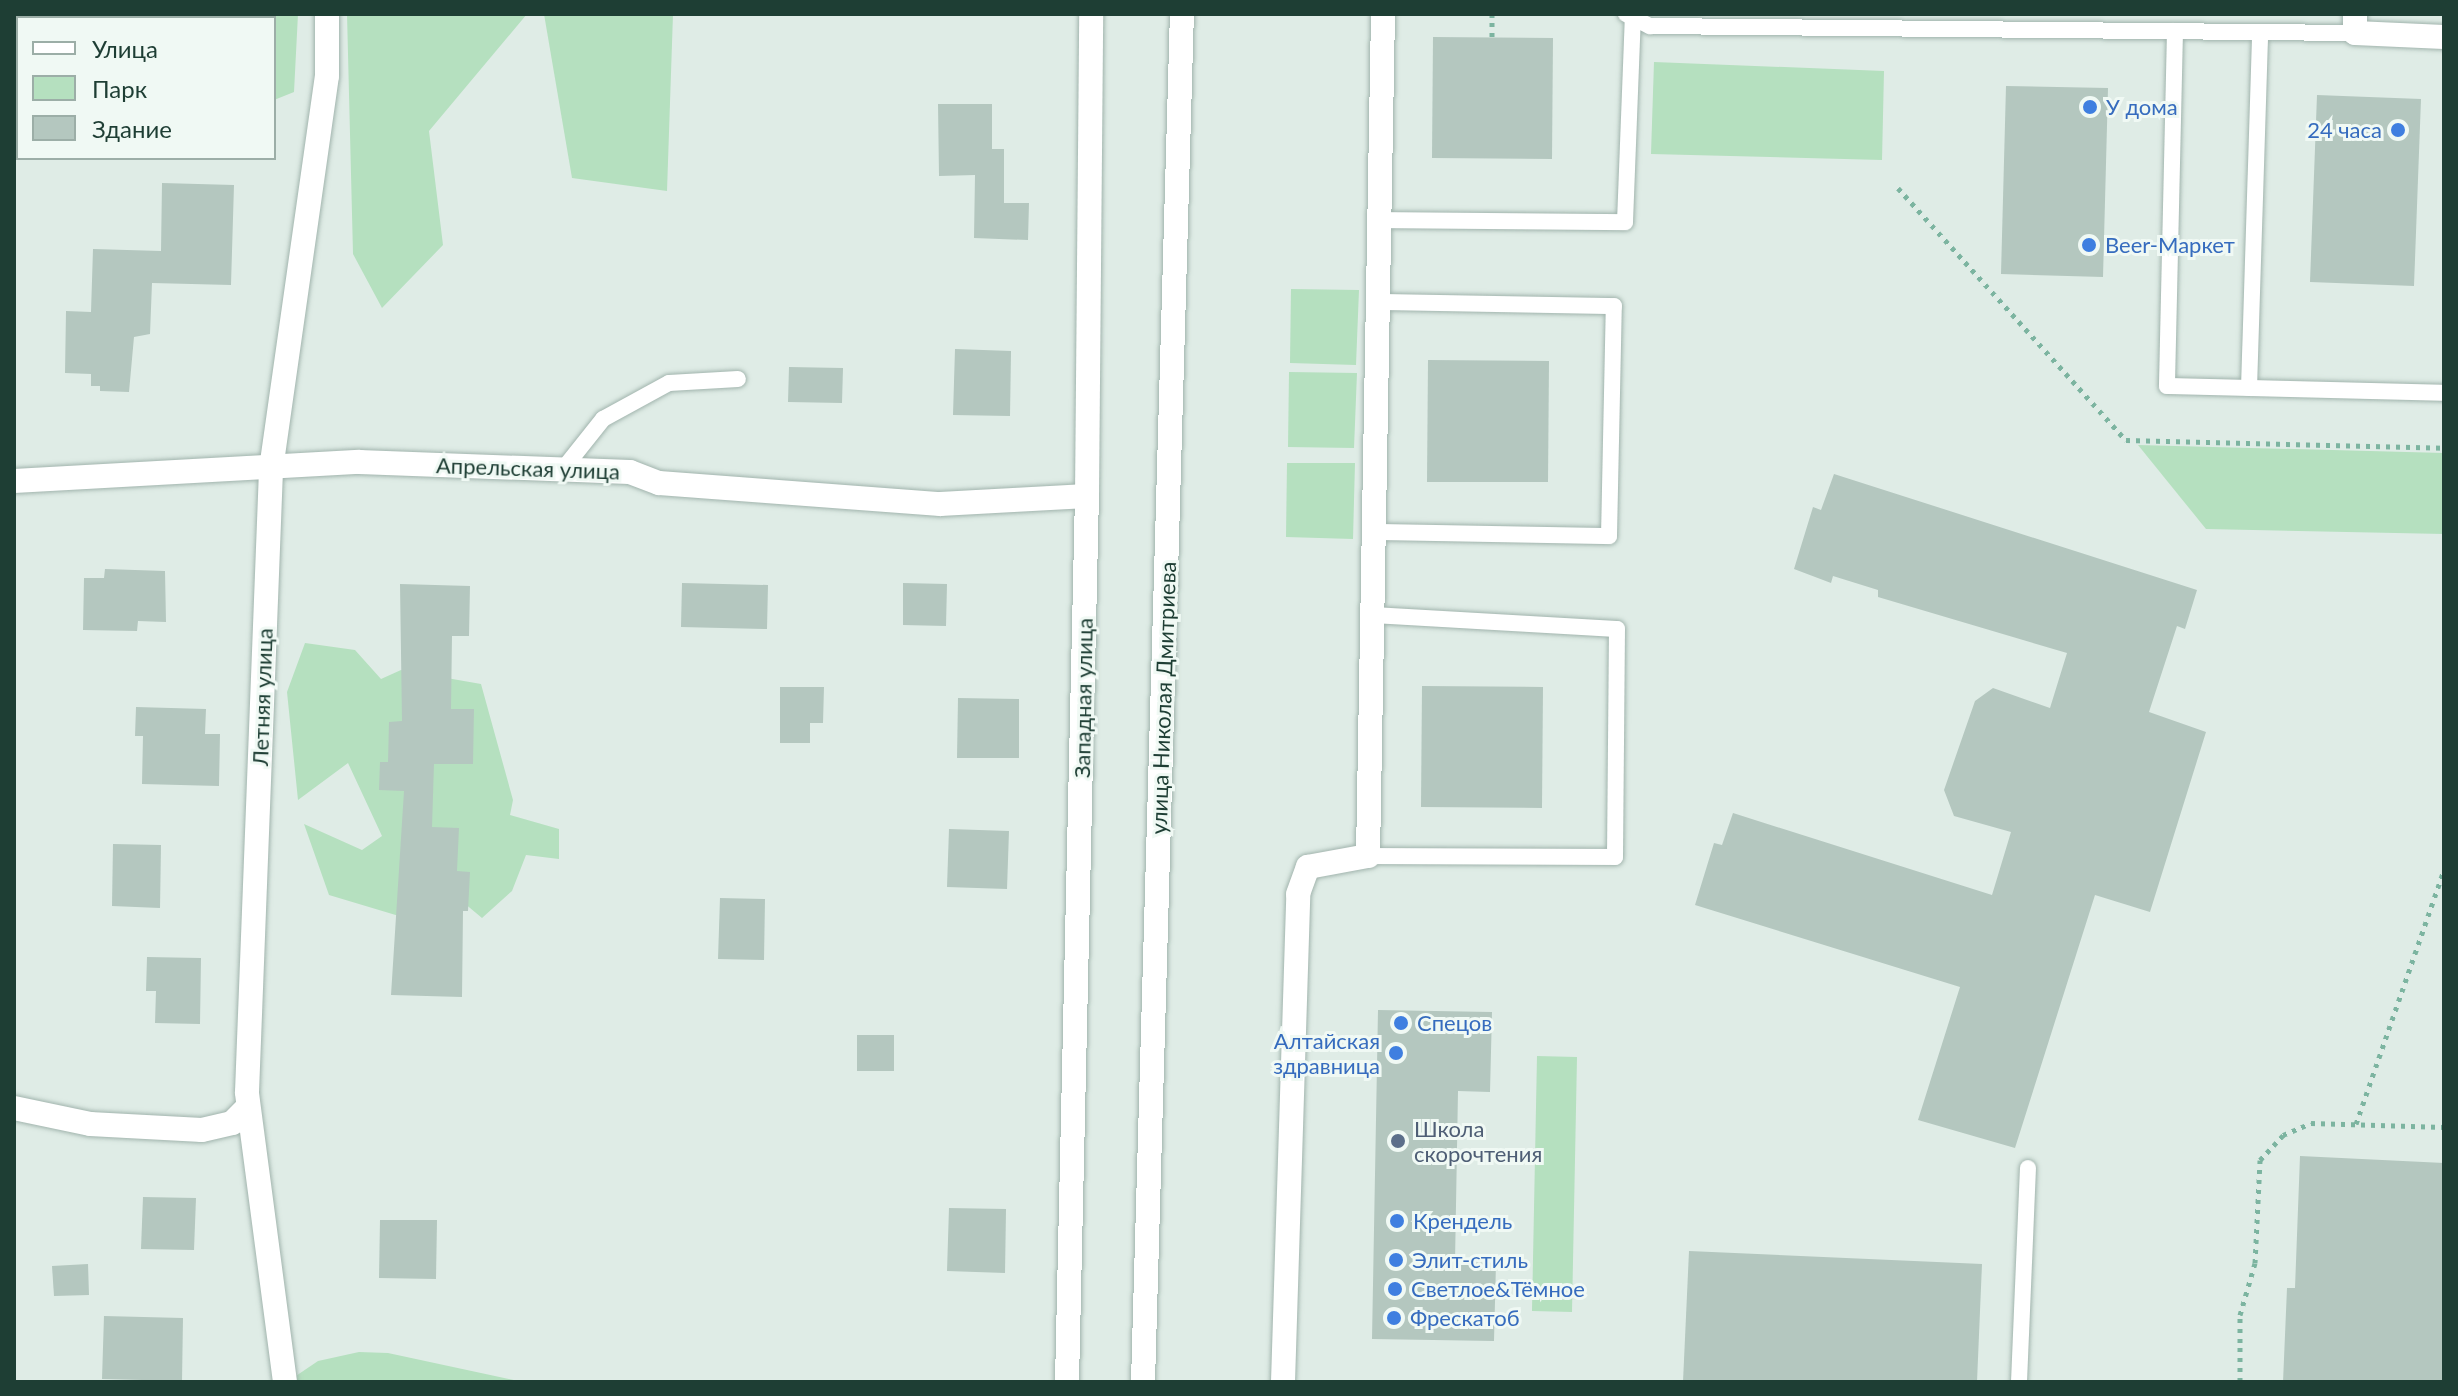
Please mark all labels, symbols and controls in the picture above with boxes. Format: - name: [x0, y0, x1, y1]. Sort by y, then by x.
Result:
- legend: [16, 16, 276, 160]
- text: Улица: [92, 34, 158, 63]
- text: Парк: [92, 74, 147, 103]
- place label: У дома: [2106, 94, 2178, 120]
- marker: У дома: [2081, 98, 2099, 116]
- text: Здание: [92, 114, 172, 143]
- place label: 24 часа: [2307, 117, 2382, 143]
- marker: 24 часа: [2389, 121, 2407, 139]
- place label: Beer-Маркет: [2105, 232, 2235, 258]
- marker: Beer-Маркет: [2080, 236, 2098, 254]
- street label: Апрельская улица: [436, 452, 620, 484]
- street label: улица Николая Дмитриева: [1145, 561, 1181, 835]
- street label: Западная улица: [1068, 618, 1098, 778]
- street label: Летняя улица: [246, 628, 278, 766]
- place label: Спецов: [1417, 1010, 1492, 1036]
- marker: Спецов: [1392, 1014, 1410, 1032]
- place label: Алтайская здравница: [1273, 1027, 1380, 1078]
- marker: Алтайская здравница: [1387, 1044, 1405, 1062]
- place label: Школа скорочтения: [1414, 1115, 1542, 1166]
- marker: Школа скорочтения: [1389, 1132, 1407, 1150]
- place label: Крендель: [1413, 1208, 1512, 1234]
- marker: Крендель: [1388, 1212, 1406, 1230]
- place label: Элит-стиль: [1412, 1247, 1528, 1273]
- marker: Элит-стиль: [1387, 1251, 1405, 1269]
- place label: Светлое&Тёмное: [1411, 1276, 1585, 1302]
- marker: Светлое&Тёмное: [1386, 1280, 1404, 1298]
- place label: Фрескатоб: [1410, 1305, 1520, 1331]
- marker: Фрескатоб: [1385, 1309, 1403, 1327]

